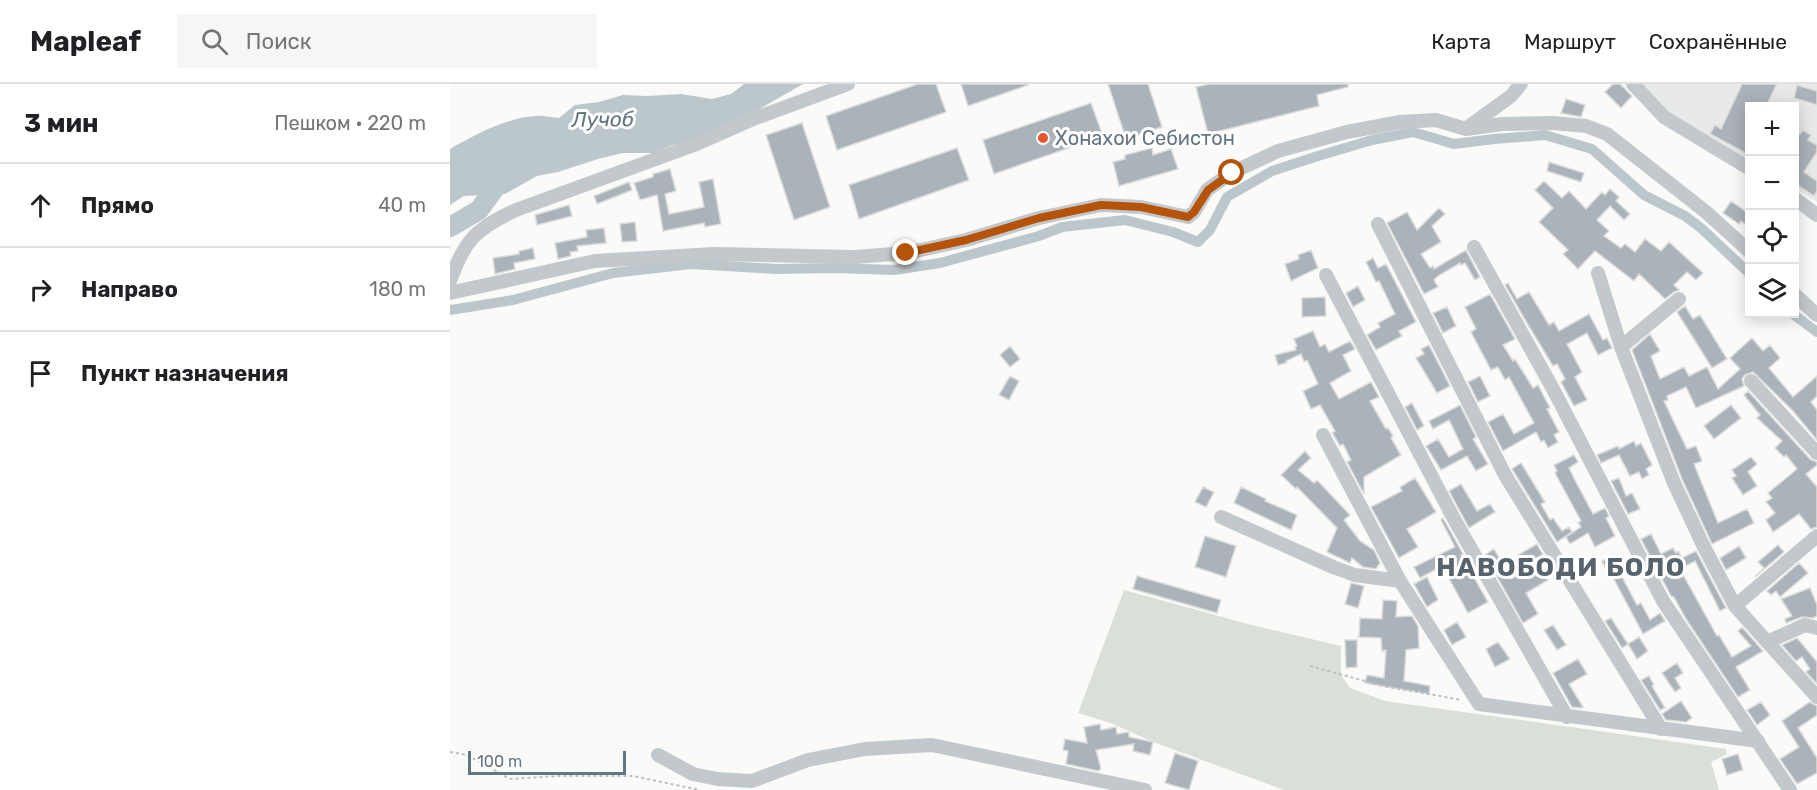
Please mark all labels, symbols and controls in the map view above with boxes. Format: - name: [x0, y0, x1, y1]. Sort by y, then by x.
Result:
- search box: [177, 14, 597, 68]
- text: Mapleaf: [30, 25, 141, 58]
- icon: search: [198, 25, 231, 58]
- text: Поиск: [246, 28, 312, 55]
- text: Карта: [1431, 29, 1491, 54]
- text: Маршрут: [1524, 29, 1616, 54]
- text: Сохранённые: [1649, 29, 1787, 54]
- map controls: [1745, 102, 1799, 318]
- button: +: [1745, 102, 1799, 156]
- water label: Лучоб: [571, 106, 634, 132]
- text: 3 мин: [24, 108, 99, 139]
- text: Пешком · 220 m: [274, 111, 426, 135]
- place label: Хонахои Себистон: [1055, 126, 1235, 150]
- marker: Хонахои Себистон: [1036, 131, 1050, 145]
- button: −: [1745, 156, 1799, 210]
- route start: [1218, 159, 1244, 185]
- icon: ahead: [24, 189, 57, 222]
- text: Прямо: [81, 192, 154, 219]
- text: 40 m: [378, 193, 426, 217]
- button: locate: [1745, 210, 1799, 264]
- route end: [892, 239, 918, 265]
- button: layers: [1745, 264, 1799, 318]
- icon: right: [24, 273, 57, 306]
- text: Направо: [81, 276, 178, 303]
- text: 180 m: [369, 277, 426, 301]
- icon: arrive: [24, 357, 57, 390]
- text: Пункт назначения: [81, 360, 289, 387]
- district label: НАВОБОДИ БОЛО: [1436, 552, 1686, 583]
- scale bar: [468, 748, 626, 776]
- text: 100 m: [477, 752, 522, 771]

